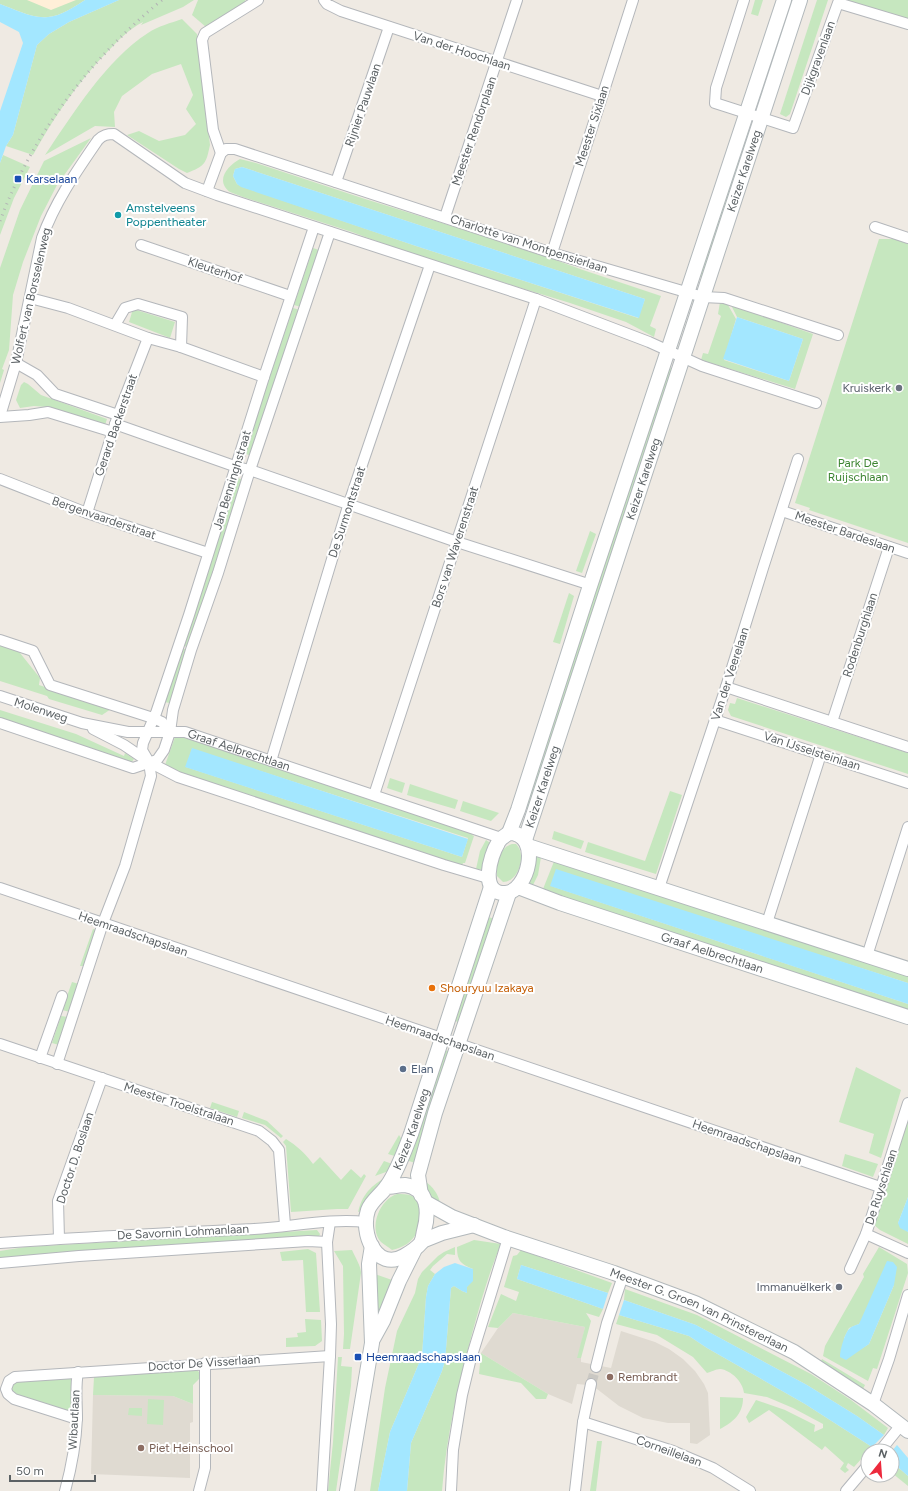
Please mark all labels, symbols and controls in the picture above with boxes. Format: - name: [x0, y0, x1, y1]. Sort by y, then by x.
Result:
- street label: Dijkgravenlaan: [798, 19, 838, 97]
- street label: Van der Hoochlaan: [411, 29, 513, 73]
- street label: Rijnier Pauwlaan: [342, 61, 384, 149]
- street label: Meester Rendorplaan: [449, 74, 499, 187]
- street label: Meester Sixlaan: [572, 83, 612, 168]
- street label: Keizer Karelweg: [724, 128, 764, 214]
- place label: Karselaan: [26, 172, 77, 186]
- marker: Karselaan: [13, 174, 23, 184]
- place label: Amstelveens Poppentheater: [126, 201, 206, 229]
- marker: Amstelveens Poppentheater: [113, 210, 123, 220]
- street label: Charlotte van Montpensierlaan: [448, 212, 610, 276]
- street label: Wolfert van Borsselenweg: [8, 226, 54, 366]
- street label: Kleuterhof: [186, 254, 244, 286]
- street label: Gerard Backerstraat: [92, 372, 140, 478]
- place label: Kruiskerk: [842, 381, 891, 395]
- marker: Kruiskerk: [894, 383, 904, 393]
- street label: Jan Benninghstraat: [210, 428, 254, 531]
- street label: Keizer Karelweg: [623, 436, 663, 522]
- park label: Park De Ruijschlaan: [828, 456, 889, 484]
- street label: De Surmontstraat: [326, 464, 369, 559]
- street label: Bors van Waverenstraat: [429, 484, 481, 609]
- street label: Bergenvaarderstraat: [50, 494, 158, 543]
- street label: Meester Bardeslaan: [793, 508, 897, 556]
- street label: Rodenburghlaan: [840, 591, 880, 679]
- street label: Van der Veerelaan: [708, 625, 752, 722]
- street label: Molenweg: [12, 695, 70, 725]
- street label: Graaf Aelbrechtlaan: [186, 726, 292, 774]
- street label: Van IJsselsteinlaan: [762, 729, 863, 773]
- street label: Keizer Karelweg: [522, 744, 562, 830]
- street label: Heemraadschapslaan: [76, 909, 190, 959]
- street label: Graaf Aelbrechtlaan: [659, 930, 765, 976]
- place label: Shouryuu Izakaya: [440, 981, 534, 995]
- marker: Shouryuu Izakaya: [427, 983, 437, 993]
- street label: Heemraadschapslaan: [383, 1013, 497, 1063]
- place label: Elan: [411, 1062, 434, 1076]
- marker: Elan: [398, 1064, 408, 1074]
- street label: Meester Troelstralaan: [122, 1080, 236, 1129]
- street label: Keizer Karelweg: [390, 1087, 432, 1172]
- street label: Doctor D. Boslaan: [54, 1110, 96, 1206]
- street label: Heemraadschapslaan: [690, 1117, 804, 1167]
- street label: De Ruyschlaan: [862, 1147, 900, 1227]
- street label: De Savornin Lohmanlaan: [117, 1222, 250, 1242]
- street label: Meester G. Groen van Prinstererlaan: [608, 1265, 791, 1355]
- place label: Immanuëlkerk: [756, 1280, 831, 1294]
- marker: Immanuëlkerk: [834, 1282, 844, 1292]
- place label: Heemraadschapslaan: [366, 1350, 481, 1364]
- street label: Doctor De Visserlaan: [147, 1352, 261, 1374]
- marker: Heemraadschapslaan: [353, 1352, 363, 1362]
- place label: Rembrandt: [618, 1370, 678, 1384]
- marker: Rembrandt: [605, 1372, 615, 1382]
- street label: Wibautlaan: [65, 1389, 83, 1450]
- street label: Corneillelaan: [634, 1433, 704, 1469]
- place label: Piet Heinschool: [149, 1441, 233, 1455]
- marker: Piet Heinschool: [136, 1443, 146, 1453]
- north arrow: [860, 1443, 900, 1483]
- text: N: [877, 1446, 889, 1461]
- scale bar: [10, 1457, 95, 1483]
- text: 50 m: [16, 1464, 44, 1478]

